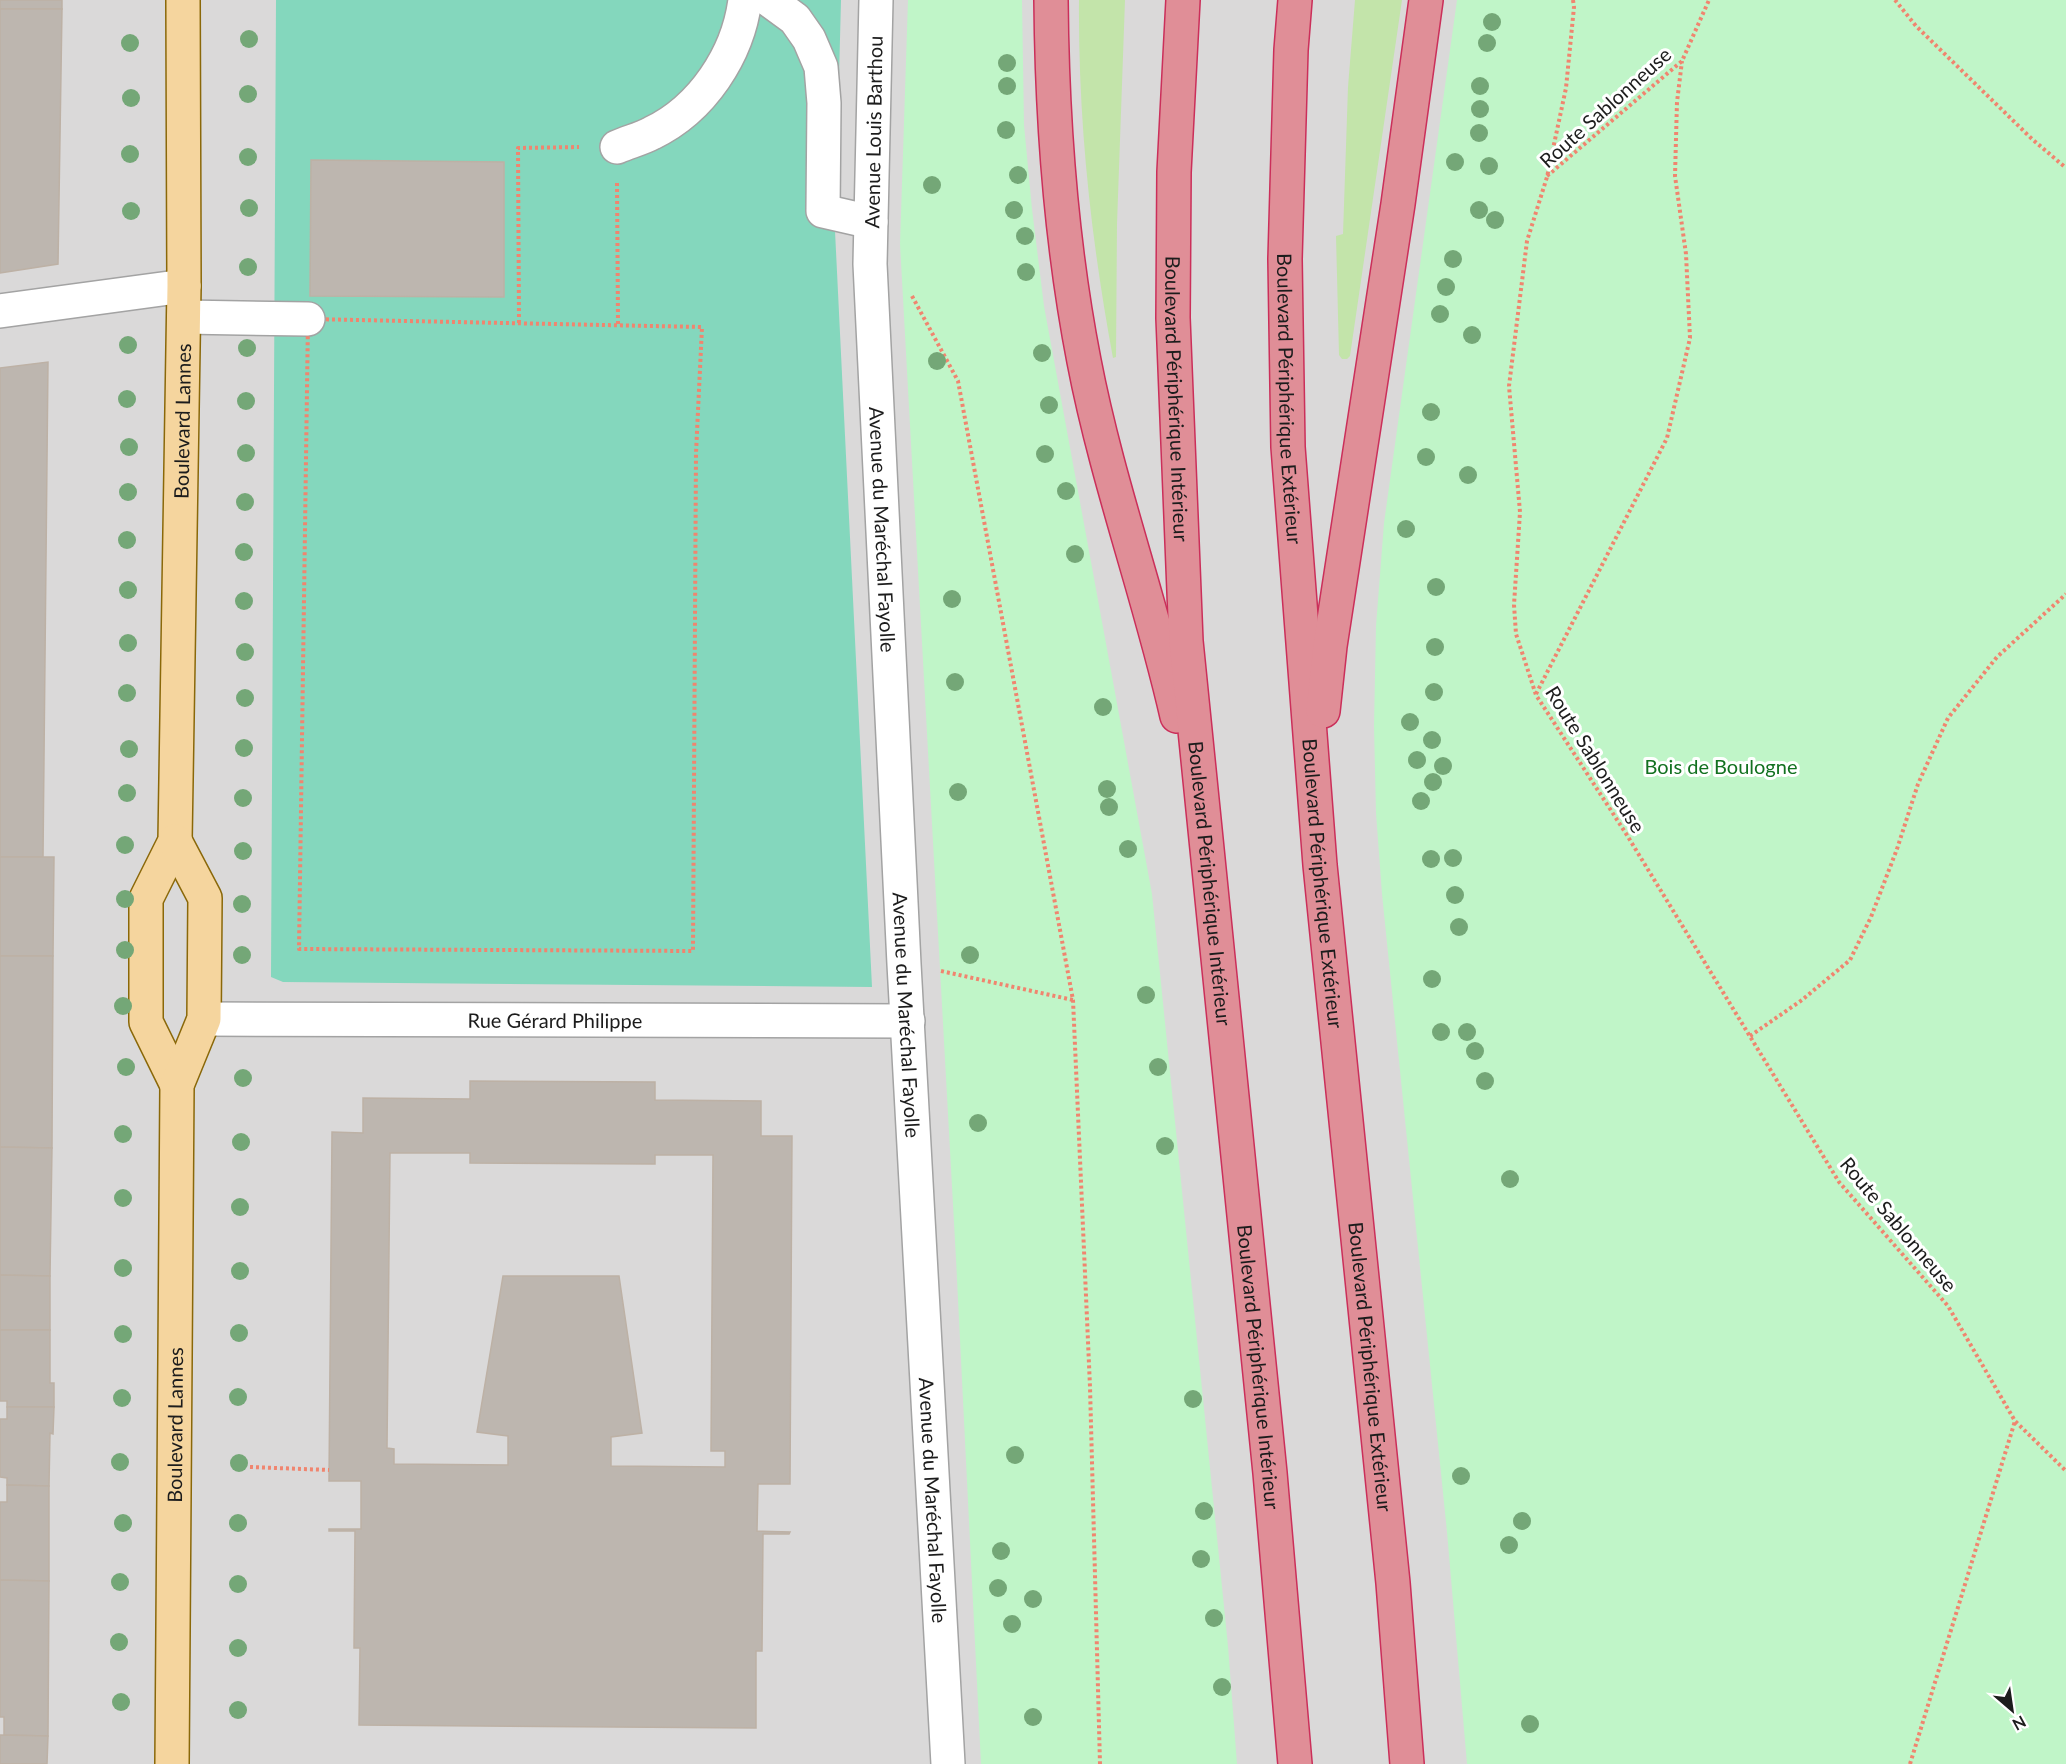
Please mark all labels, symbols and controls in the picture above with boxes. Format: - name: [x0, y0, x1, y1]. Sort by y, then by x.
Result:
- street label: Avenue Louis Barthou: [859, 35, 887, 229]
- street label: Route Sablonneuse: [1534, 42, 1676, 172]
- street label: Boulevard Périphérique Extérieur: [1273, 253, 1307, 546]
- street label: Boulevard Périphérique Intérieur: [1161, 256, 1194, 543]
- street label: Boulevard Lannes: [169, 343, 195, 499]
- street label: Avenue du Maréchal Fayolle: [865, 406, 901, 653]
- street label: Route Sablonneuse: [1541, 681, 1651, 837]
- street label: Boulevard Périphérique Extérieur: [1298, 737, 1349, 1030]
- street label: Boulevard Périphérique Intérieur: [1184, 740, 1237, 1028]
- park label: Bois de Boulogne: [1645, 754, 1797, 778]
- street label: Avenue du Maréchal Fayolle: [889, 892, 926, 1139]
- street label: Rue Gérard Philippe: [468, 1008, 642, 1032]
- street label: Route Sablonneuse: [1836, 1152, 1962, 1296]
- street label: Boulevard Périphérique Extérieur: [1344, 1221, 1398, 1514]
- street label: Boulevard Périphérique Intérieur: [1233, 1223, 1285, 1511]
- street label: Boulevard Lannes: [162, 1347, 187, 1503]
- street label: Avenue du Maréchal Fayolle: [915, 1377, 952, 1624]
- north arrow: [1982, 1680, 2042, 1740]
- text: N: [2010, 1712, 2030, 1735]

